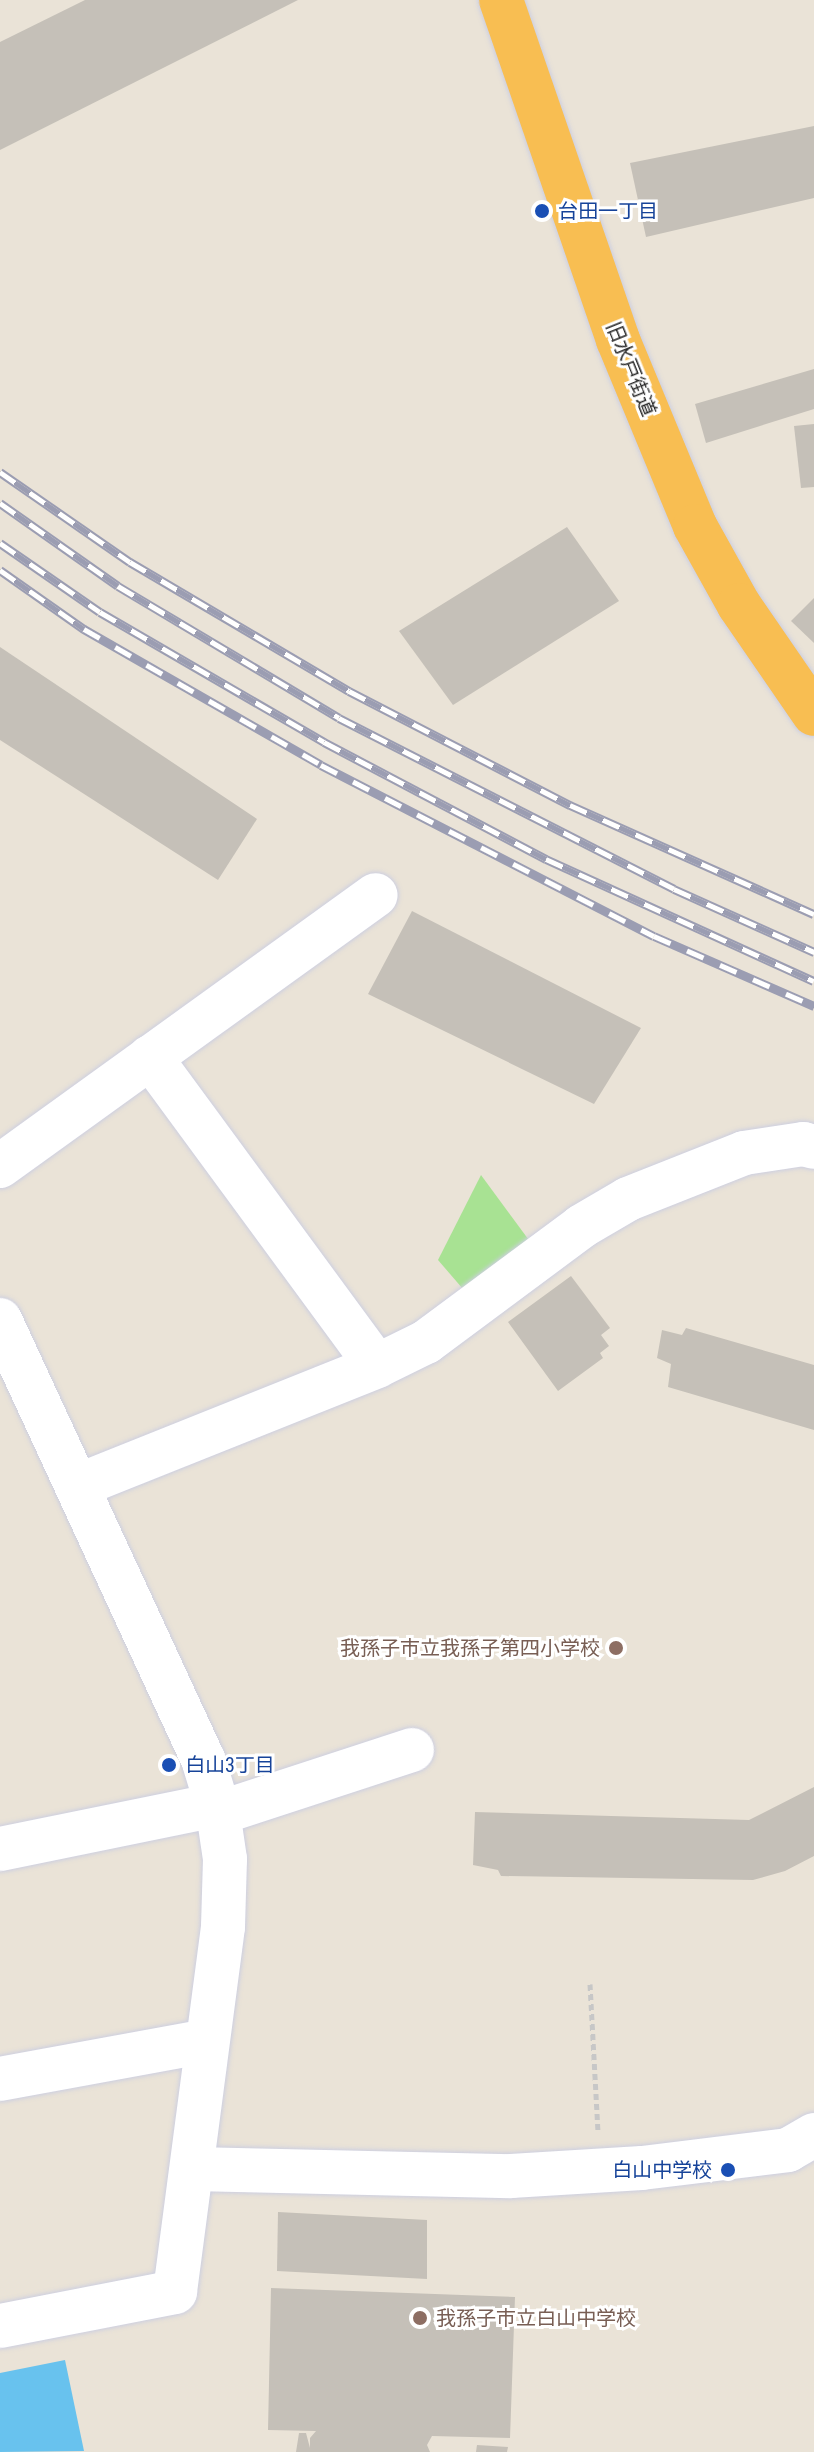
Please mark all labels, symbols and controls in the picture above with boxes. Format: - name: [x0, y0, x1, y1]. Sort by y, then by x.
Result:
- place label: 台田一丁目: [558, 199, 658, 223]
- marker: 台田一丁目: [533, 202, 551, 220]
- street label: 旧水戸街道: [601, 318, 661, 420]
- place label: 我孫子市立我孫子第四小学校: [340, 1636, 600, 1660]
- marker: 我孫子市立我孫子第四小学校: [607, 1639, 625, 1657]
- place label: 白山3丁目: [185, 1753, 275, 1777]
- marker: 白山3丁目: [160, 1756, 178, 1774]
- place label: 白山中学校: [612, 2158, 712, 2182]
- marker: 白山中学校: [719, 2161, 737, 2179]
- place label: 我孫子市立白山中学校: [436, 2306, 636, 2330]
- marker: 我孫子市立白山中学校: [411, 2309, 429, 2327]

